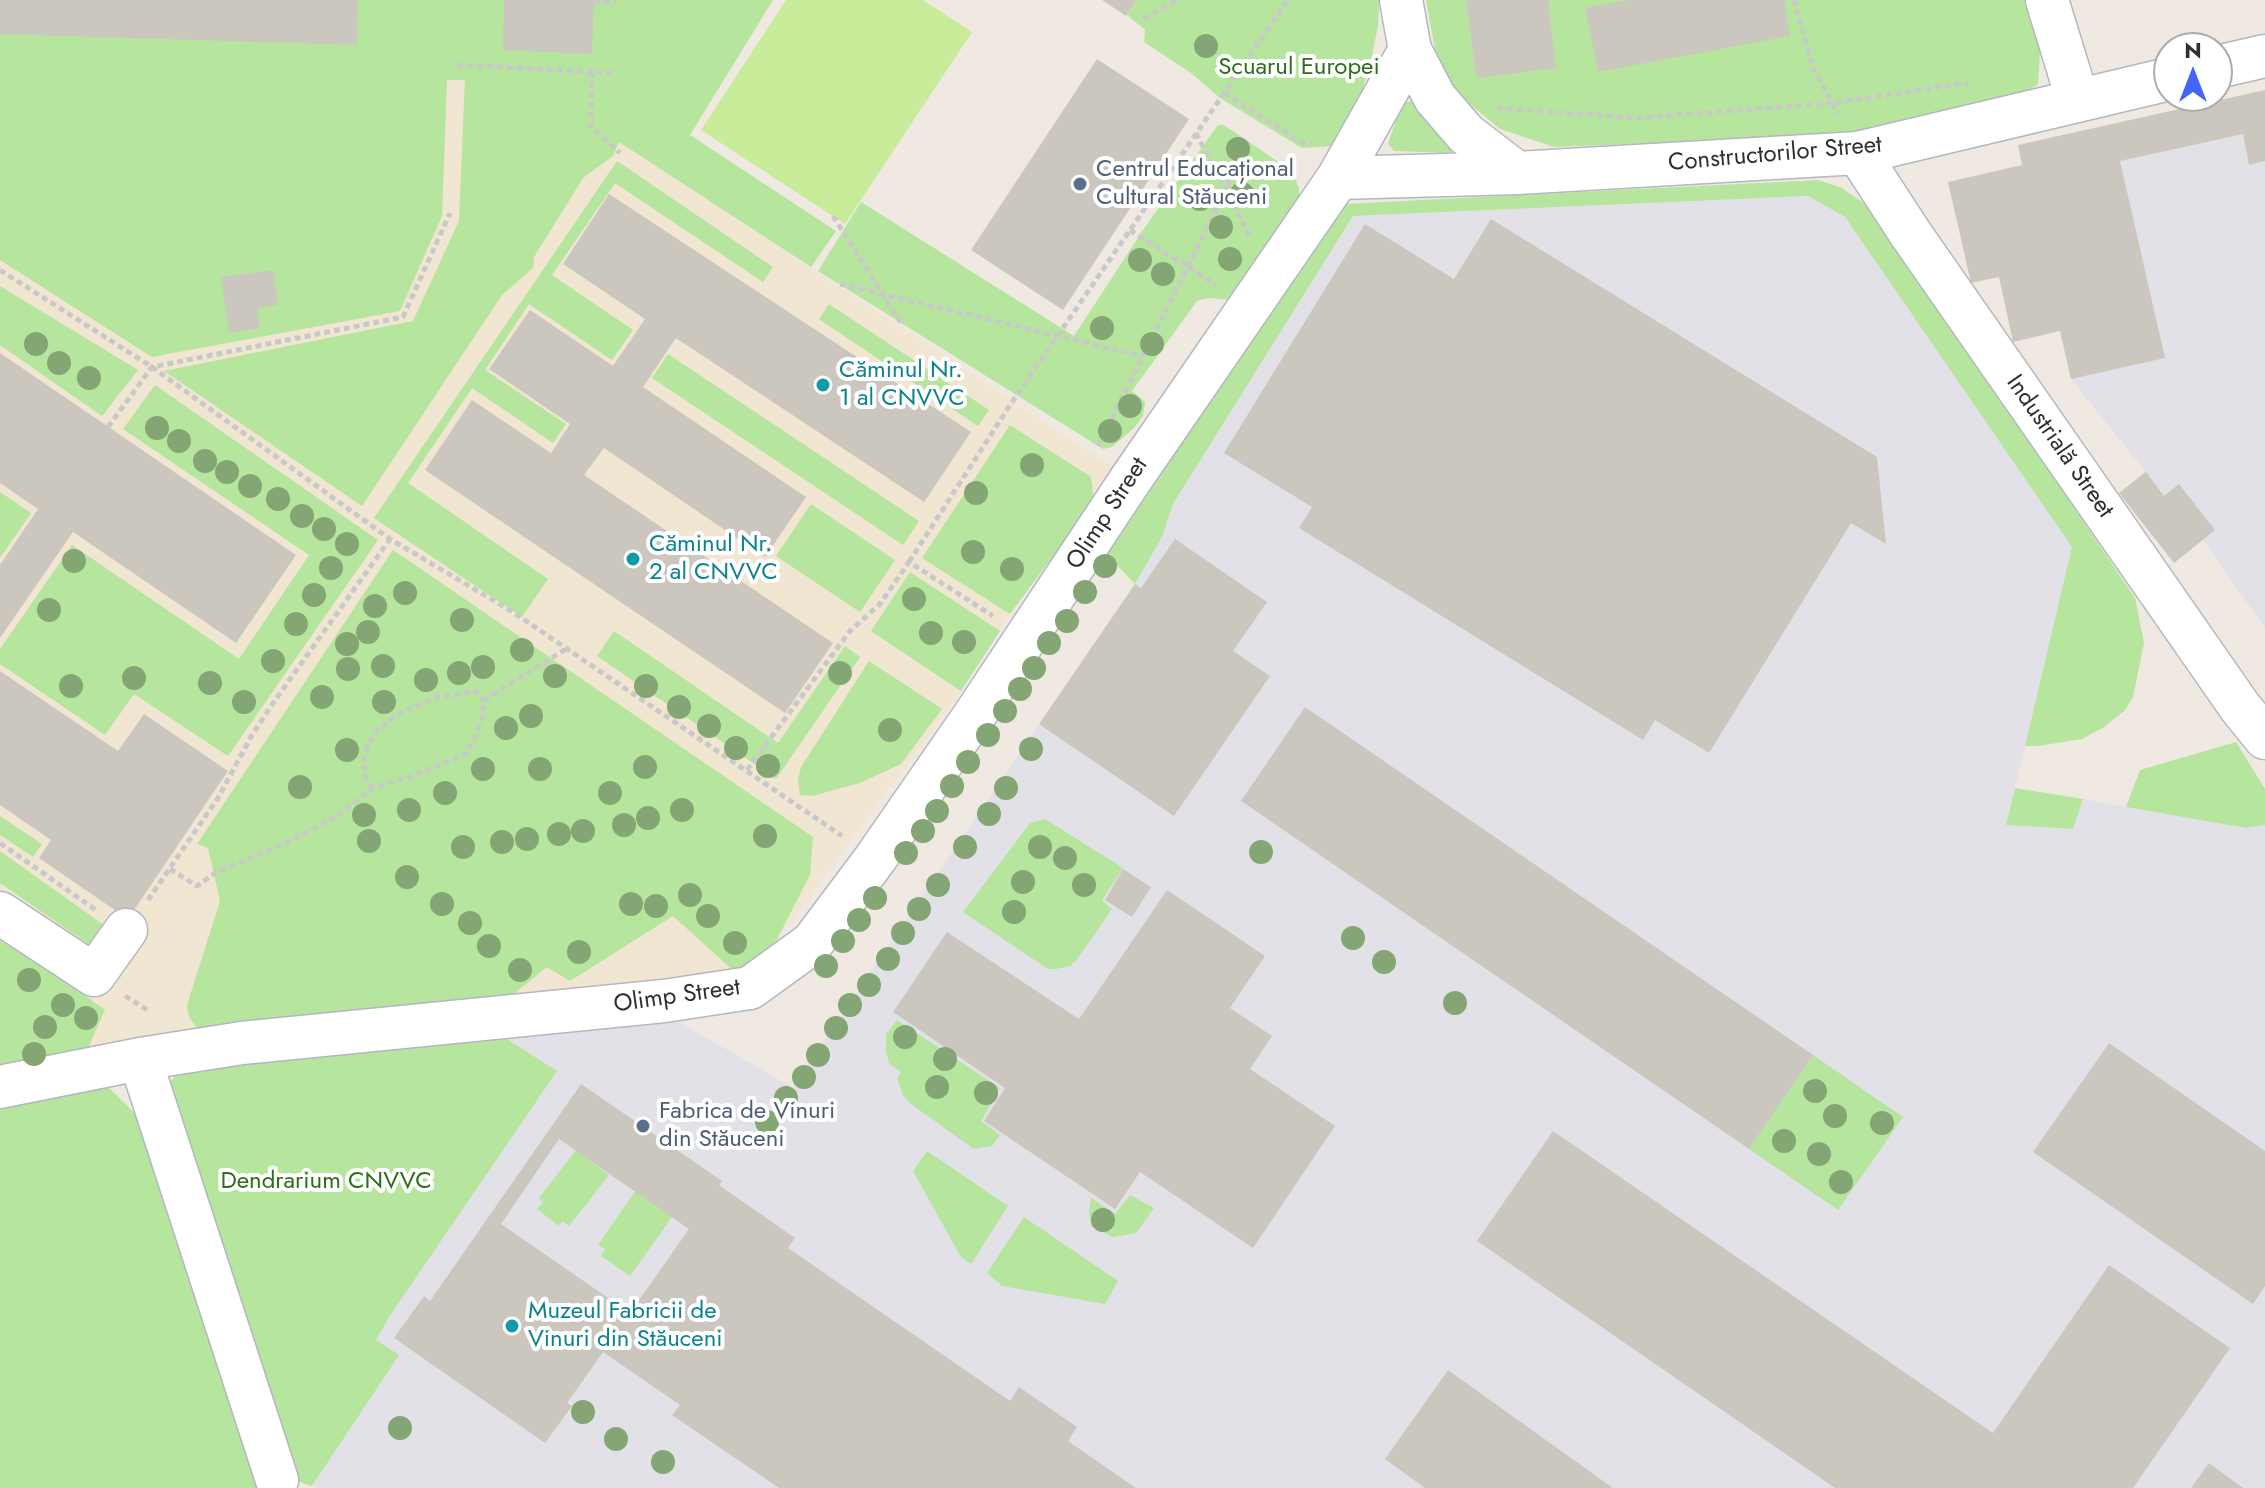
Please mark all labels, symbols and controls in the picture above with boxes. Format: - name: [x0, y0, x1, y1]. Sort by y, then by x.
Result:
- north arrow: [2153, 32, 2233, 112]
- text: N: [2184, 34, 2202, 66]
- park label: Scuarul Europei: [1218, 54, 1380, 82]
- street label: Constructorilor Street: [1667, 131, 1883, 179]
- place label: Centrul Educațional Cultural Stăuceni: [1096, 156, 1294, 212]
- marker: Centrul Educațional Cultural Stăuceni: [1071, 175, 1089, 193]
- place label: Căminul Nr. 1 al CNVVC: [839, 357, 965, 413]
- street label: Industrială Street: [1999, 370, 2119, 524]
- marker: Căminul Nr. 1 al CNVVC: [814, 376, 832, 394]
- street label: Olimp Street: [1061, 453, 1155, 575]
- place label: Căminul Nr. 2 al CNVVC: [649, 531, 778, 587]
- marker: Căminul Nr. 2 al CNVVC: [624, 550, 642, 568]
- street label: Olimp Street: [612, 974, 742, 1020]
- place label: Fabrica de Vinuri din Stăuceni: [659, 1098, 835, 1154]
- marker: Fabrica de Vinuri din Stăuceni: [634, 1117, 652, 1135]
- park label: Dendrarium CNVVC: [220, 1168, 432, 1196]
- place label: Muzeul Fabricii de Vinuri din Stăuceni: [528, 1298, 722, 1354]
- marker: Muzeul Fabricii de Vinuri din Stăuceni: [503, 1317, 521, 1335]

